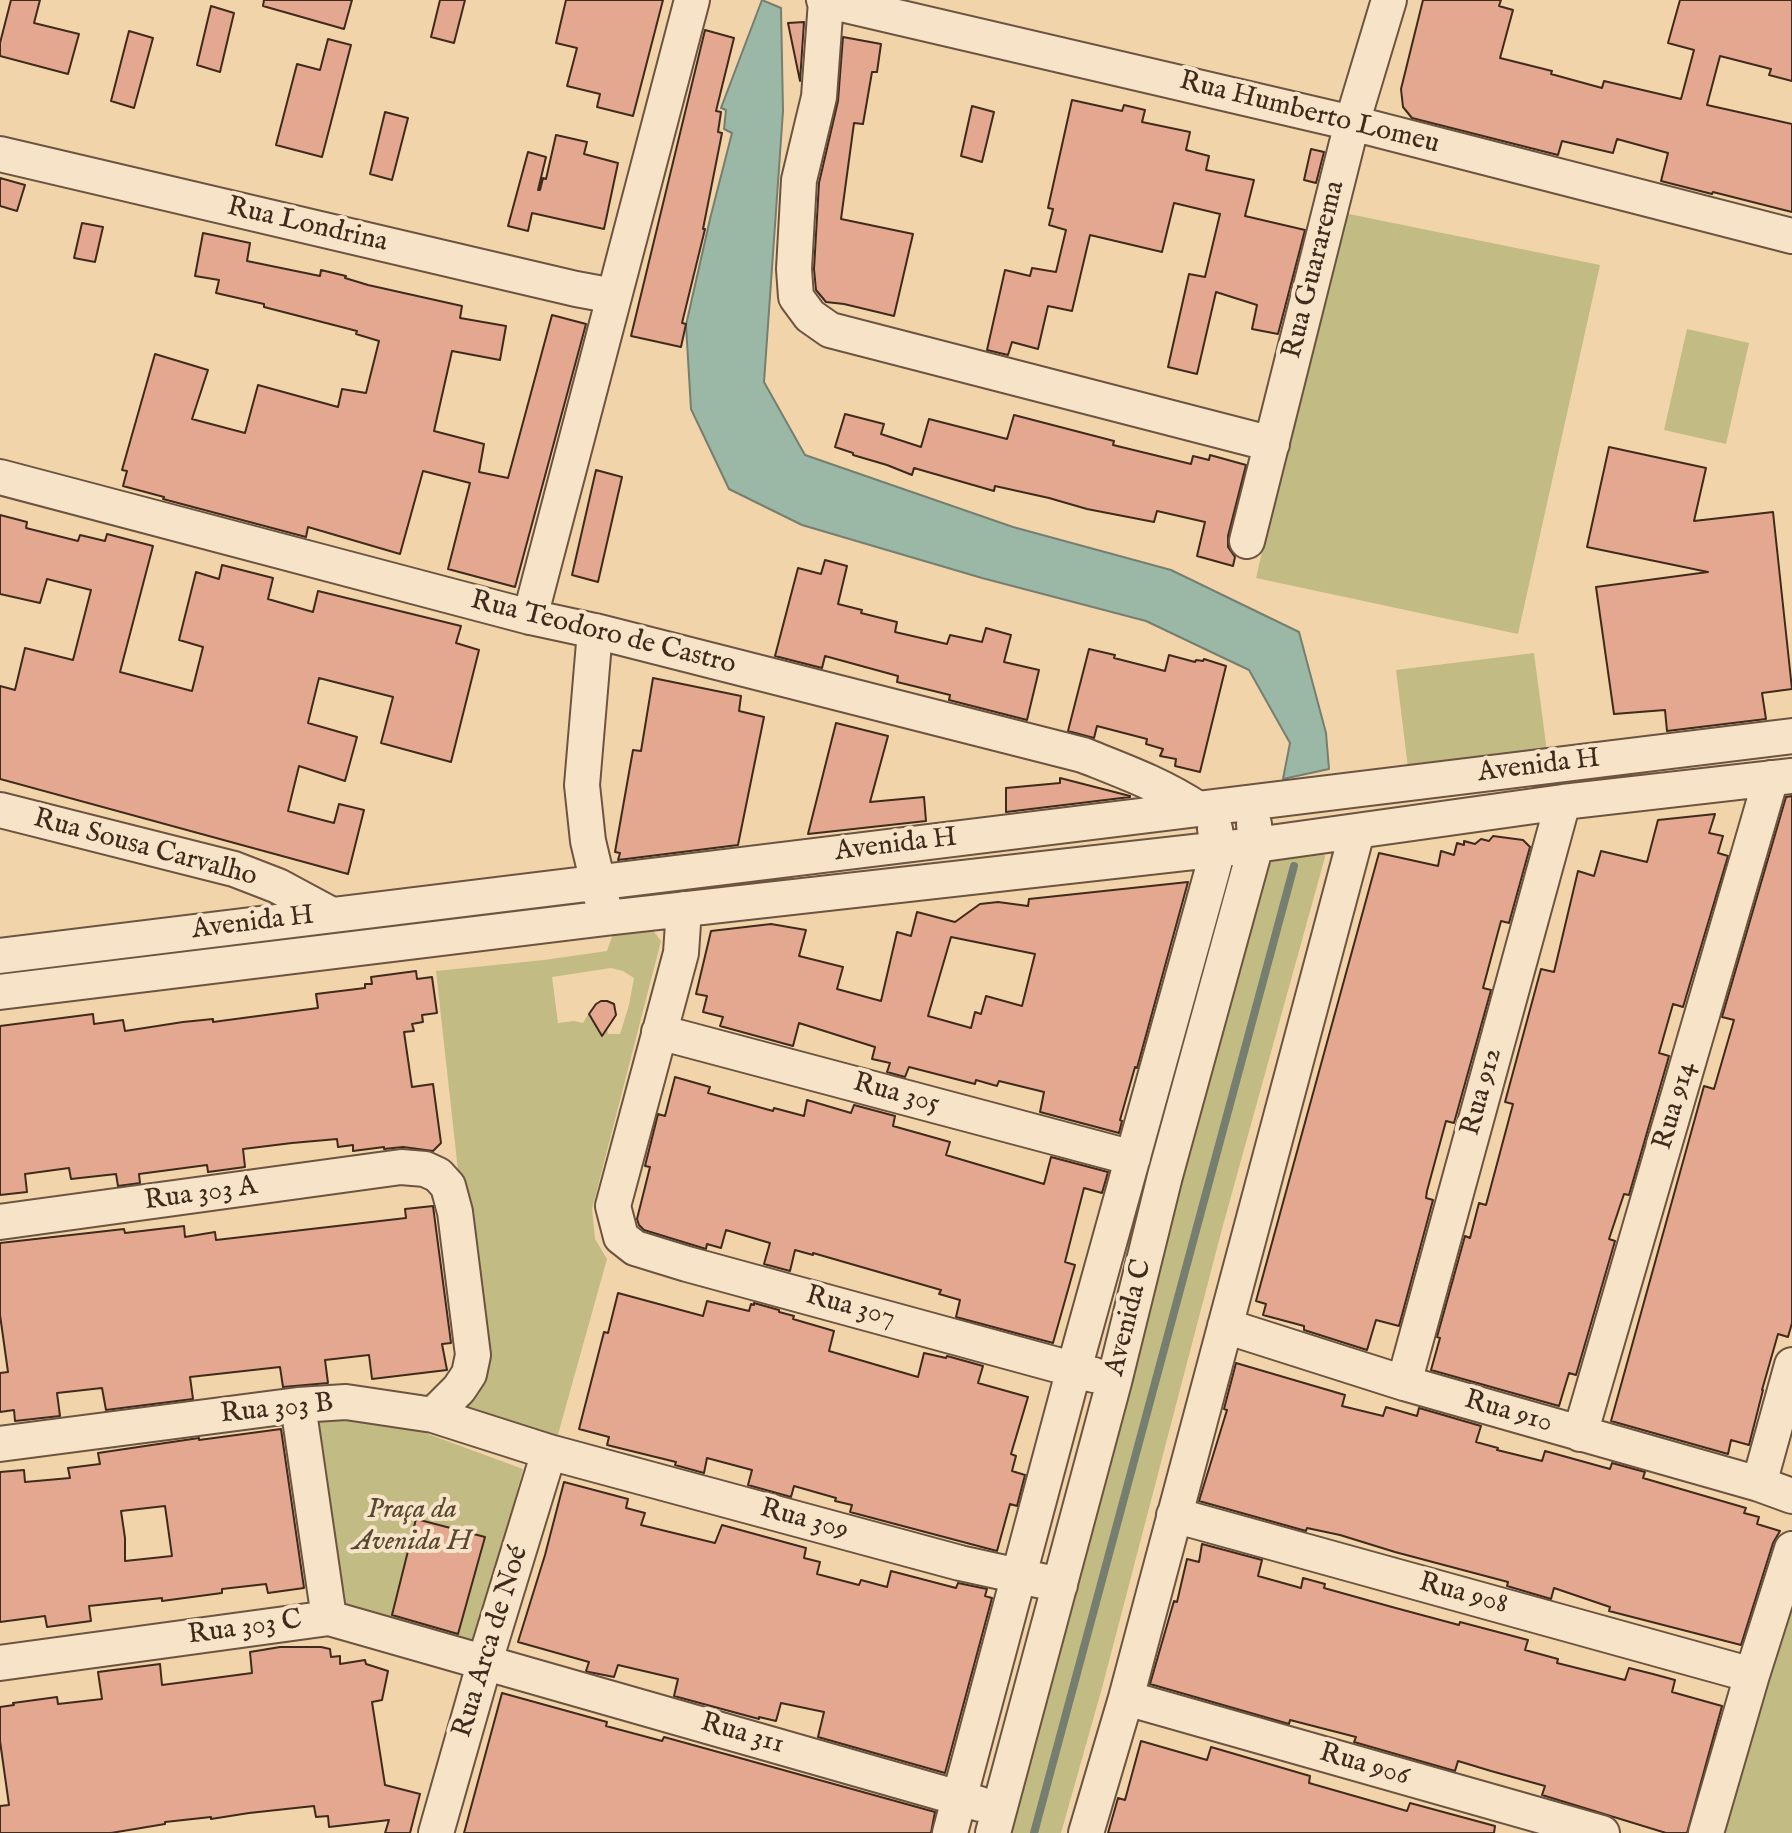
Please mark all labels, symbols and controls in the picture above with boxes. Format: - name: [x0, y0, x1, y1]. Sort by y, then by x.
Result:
- street label: Rua Humberto Lomeu: [1176, 65, 1442, 163]
- street label: Rua Guararema: [1277, 178, 1353, 362]
- street label: Rua Londrina: [223, 191, 391, 261]
- street label: Rua Teodoro de Castro: [467, 585, 739, 683]
- street label: Avenida H: [1476, 743, 1602, 791]
- street label: Rua Sousa Carvalho: [29, 803, 261, 895]
- street label: Avenida H: [833, 822, 959, 870]
- street label: Avenida H: [190, 900, 316, 948]
- street label: Rua 912: [1455, 1044, 1511, 1140]
- street label: Rua 914: [1647, 1058, 1705, 1154]
- street label: Rua 305: [849, 1067, 943, 1123]
- street label: Rua 303 A: [142, 1170, 260, 1220]
- street label: Avenida C: [1099, 1256, 1161, 1380]
- street label: Rua 307: [802, 1280, 898, 1336]
- street label: Rua 910: [1460, 1384, 1556, 1442]
- street label: Rua 303 B: [219, 1387, 335, 1433]
- street label: Rua 309: [756, 1493, 852, 1549]
- park label: Praça da Avenida H: [353, 1494, 471, 1560]
- street label: Rua Arca de Noé: [447, 1542, 537, 1742]
- street label: Rua 908: [1415, 1567, 1511, 1623]
- street label: Rua 303 C: [186, 1604, 304, 1654]
- street label: Rua 311: [696, 1707, 788, 1763]
- street label: Rua 906: [1315, 1737, 1413, 1795]

